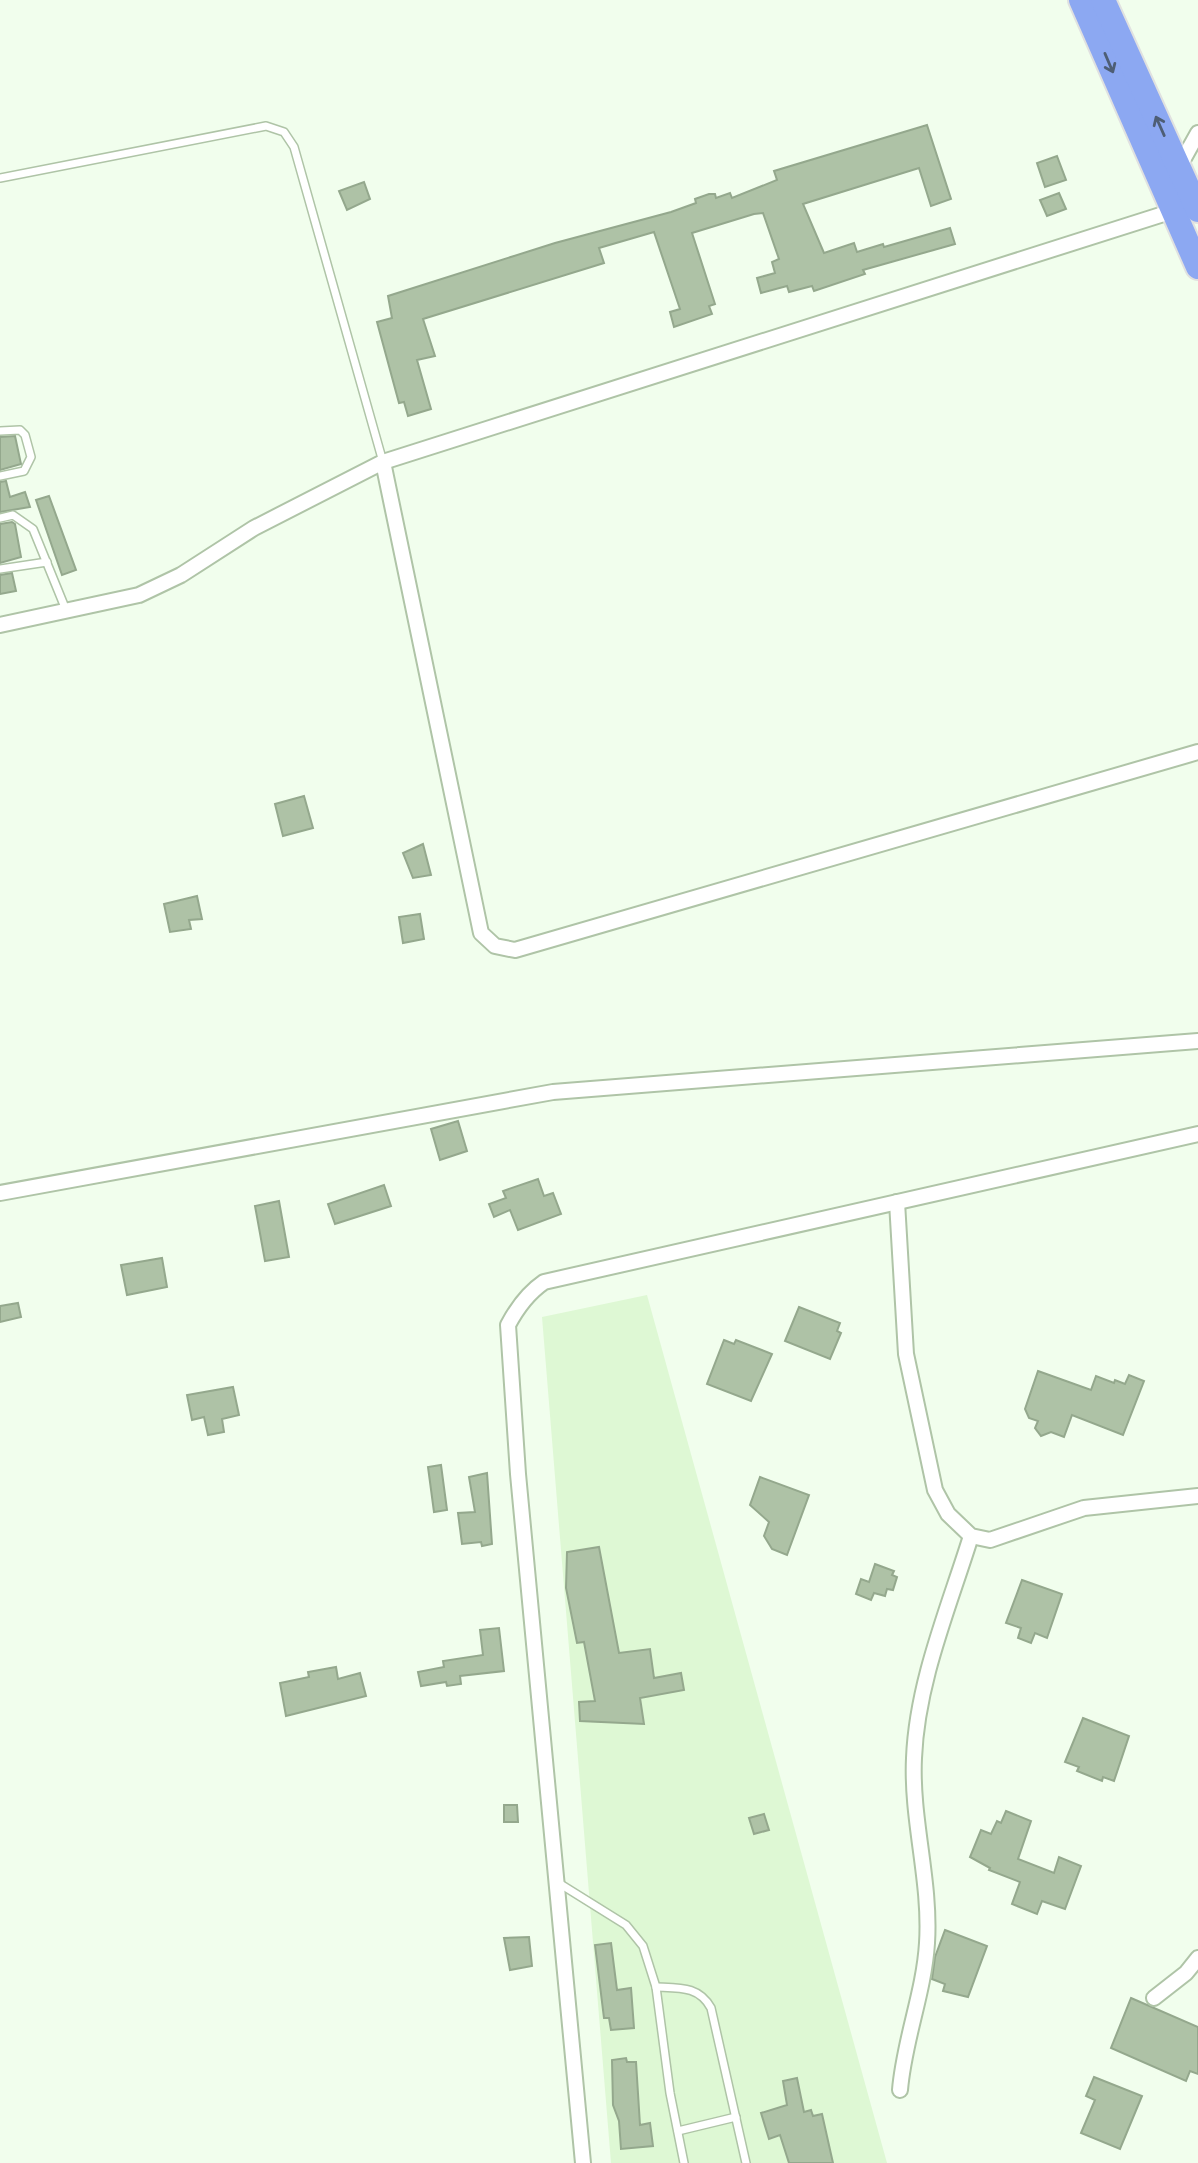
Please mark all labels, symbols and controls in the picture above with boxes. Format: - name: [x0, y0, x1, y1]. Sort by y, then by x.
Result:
- one-way arrow: [1103, 51, 1116, 73]
- one-way arrow: [1153, 115, 1166, 136]

